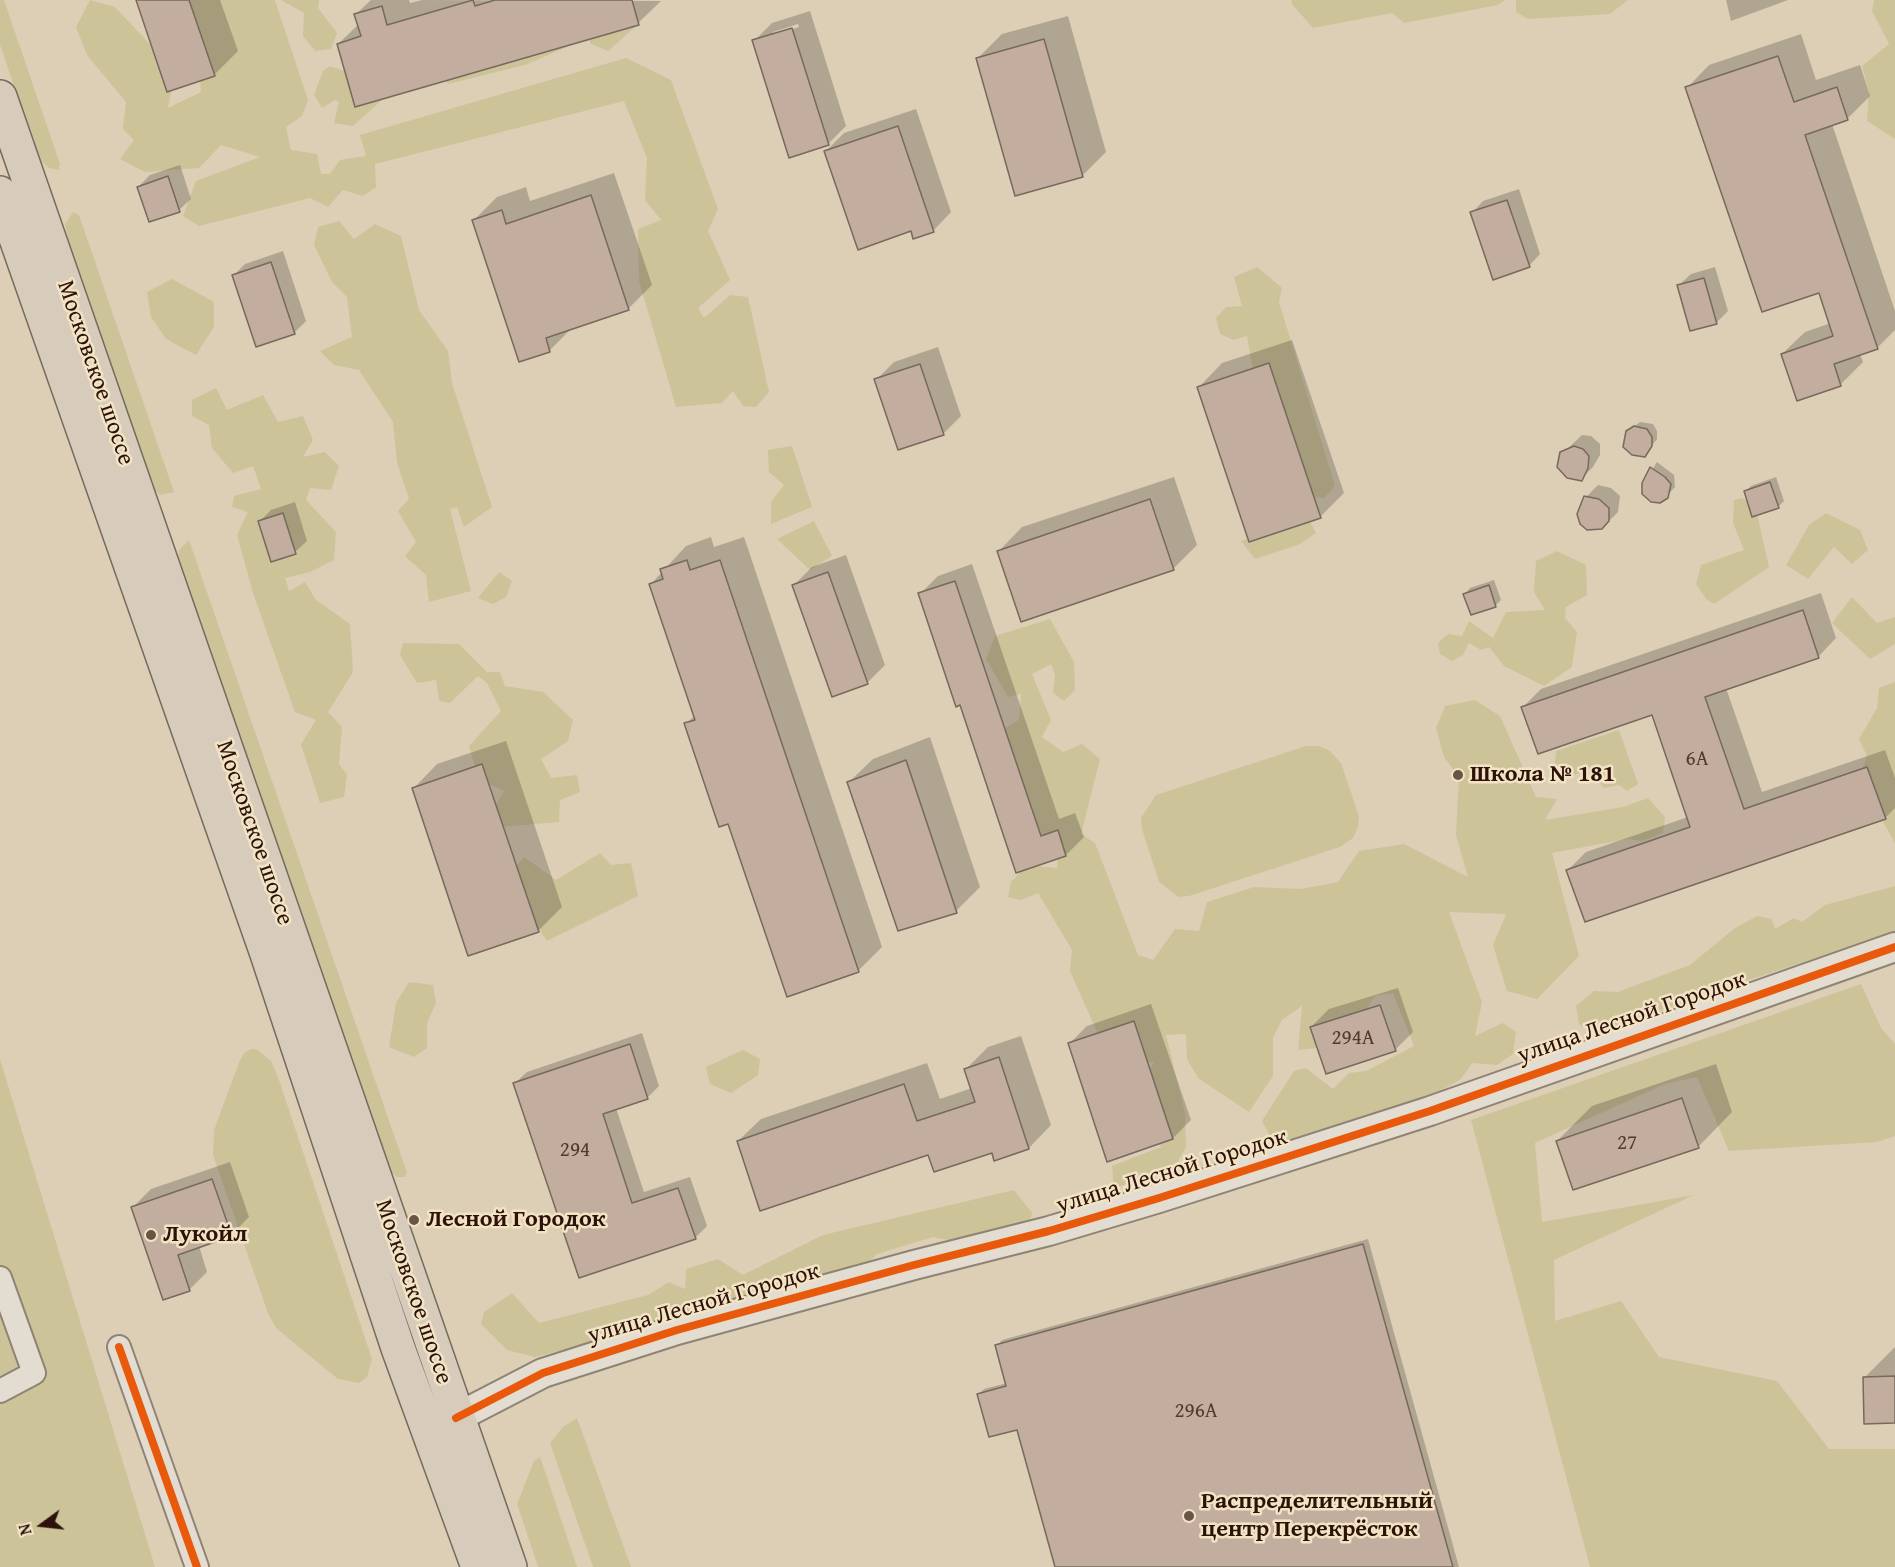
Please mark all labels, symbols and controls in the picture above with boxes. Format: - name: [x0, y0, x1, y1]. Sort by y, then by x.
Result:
- street label: Московское шоссе: [50, 277, 140, 469]
- street label: Московское шоссе: [209, 737, 299, 929]
- house number: 6А: [1686, 747, 1708, 773]
- place label: Школа № 181: [1470, 761, 1615, 789]
- marker: Школа № 181: [1451, 768, 1465, 782]
- street label: улица Лесной Городок: [1514, 965, 1750, 1071]
- house number: 294А: [1331, 1026, 1375, 1052]
- street label: улица Лесной Городок: [1053, 1123, 1291, 1221]
- house number: 27: [1617, 1131, 1637, 1157]
- house number: 294: [560, 1138, 590, 1164]
- street label: Московское шоссе: [368, 1196, 458, 1388]
- place label: Лесной Городок: [426, 1206, 606, 1234]
- marker: Лесной Городок: [407, 1213, 421, 1227]
- place label: Лукойл: [163, 1221, 247, 1249]
- marker: Лукойл: [144, 1228, 158, 1242]
- street label: улица Лесной Городок: [585, 1257, 823, 1351]
- house number: 296А: [1174, 1399, 1218, 1425]
- place label: Распределительный центр Перекрёсток: [1201, 1488, 1433, 1544]
- north arrow: [12, 1495, 72, 1555]
- marker: Распределительный центр Перекрёсток: [1182, 1509, 1196, 1523]
- text: N: [12, 1521, 38, 1538]

